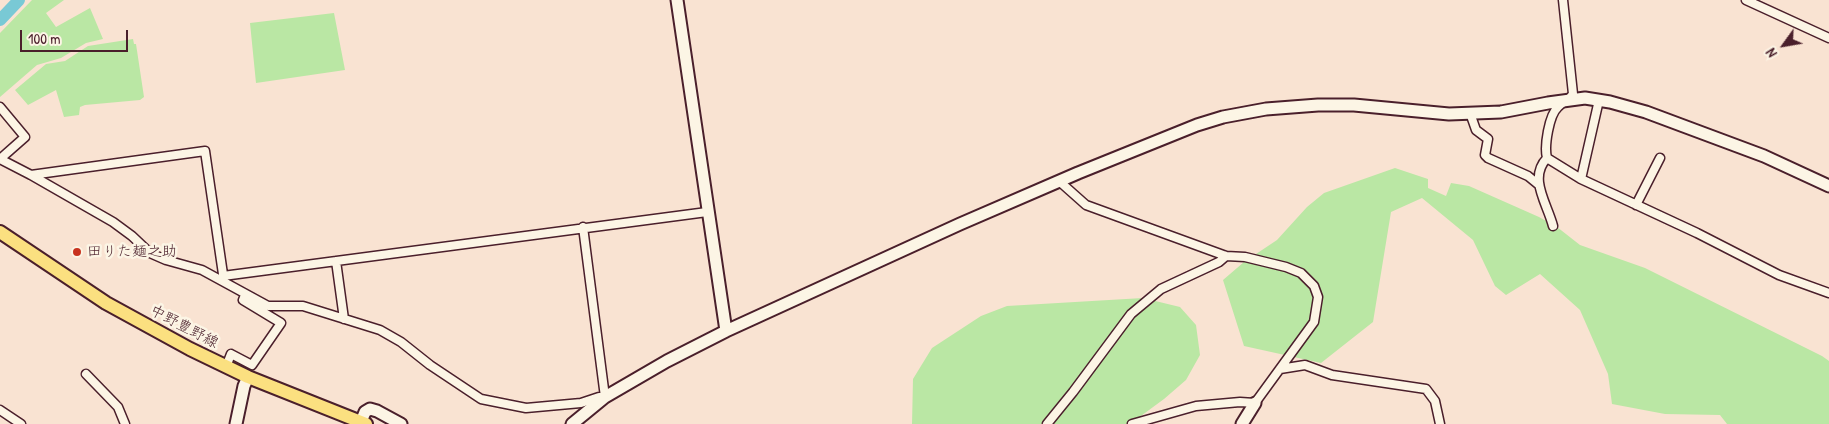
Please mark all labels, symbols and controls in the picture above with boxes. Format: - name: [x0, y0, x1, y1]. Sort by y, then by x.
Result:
- scale bar: [22, 20, 130, 52]
- north arrow: [1759, 20, 1809, 70]
- text: 100 m: [28, 28, 61, 49]
- text: N: [1761, 45, 1781, 61]
- place label: 田りた麺之助: [87, 243, 177, 261]
- marker: 田りた麺之助: [71, 246, 83, 258]
- street label: 中野豊野線: [147, 301, 221, 353]

